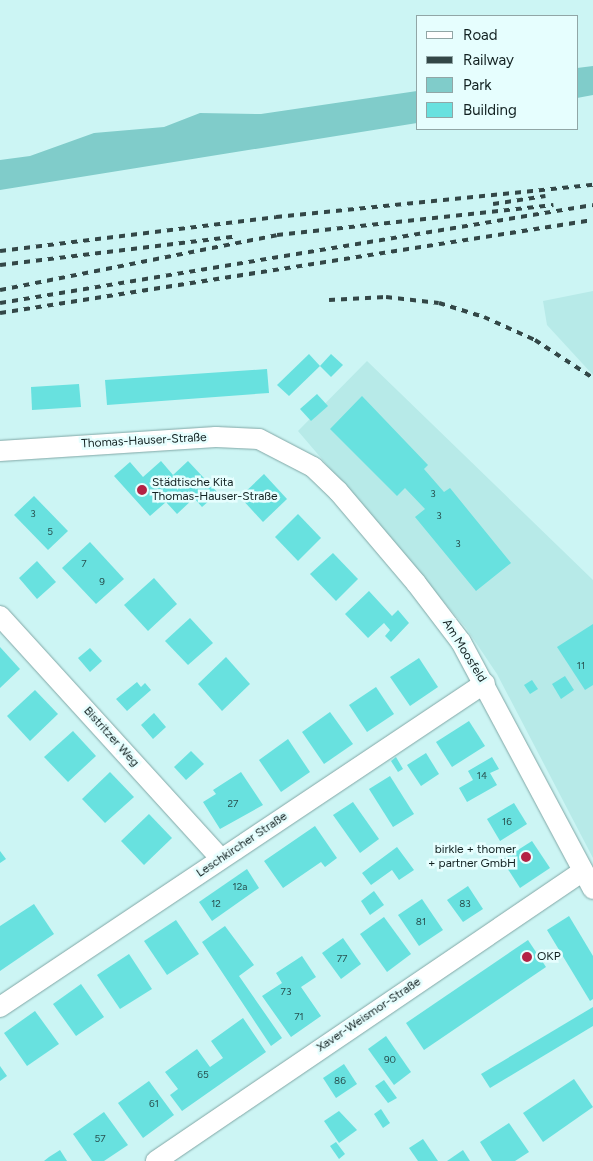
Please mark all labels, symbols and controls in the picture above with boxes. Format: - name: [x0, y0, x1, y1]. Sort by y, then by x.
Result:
- legend: [416, 15, 578, 130]
- text: Road: [463, 26, 498, 44]
- text: Railway: [463, 51, 514, 69]
- text: Park: [463, 76, 492, 94]
- text: Building: [463, 101, 517, 119]
- street label: Thomas-Hauser-Straße: [81, 431, 207, 451]
- place label: Städtische Kita Thomas-Hauser-Straße: [152, 476, 278, 504]
- marker: Städtische Kita Thomas-Hauser-Straße: [136, 484, 148, 496]
- house number: 3: [430, 488, 436, 500]
- house number: 3: [30, 508, 36, 520]
- house number: 3: [436, 510, 442, 522]
- house number: 5: [47, 526, 53, 538]
- house number: 3: [455, 538, 461, 550]
- house number: 7: [81, 558, 87, 570]
- house number: 9: [99, 576, 105, 588]
- street label: Am Moosfeld: [439, 617, 489, 685]
- house number: 11: [577, 660, 585, 672]
- street label: Bistritzer Weg: [80, 704, 142, 770]
- house number: 14: [477, 770, 487, 782]
- house number: 27: [228, 798, 238, 810]
- street label: Leschkircher Straße: [194, 809, 290, 881]
- house number: 16: [502, 816, 512, 828]
- place label: birkle + thomer + partner GmbH: [428, 843, 516, 871]
- marker: birkle + thomer + partner GmbH: [520, 851, 532, 863]
- house number: 12a: [233, 881, 247, 893]
- house number: 12: [211, 898, 221, 910]
- house number: 83: [459, 898, 471, 910]
- house number: 81: [416, 916, 426, 928]
- place label: OKP: [537, 950, 561, 964]
- marker: OKP: [521, 951, 533, 963]
- house number: 77: [337, 953, 347, 965]
- street label: Xaver-Weismor-Straße: [314, 975, 424, 1055]
- house number: 73: [281, 986, 291, 998]
- house number: 71: [294, 1011, 304, 1023]
- house number: 90: [384, 1054, 396, 1066]
- house number: 65: [197, 1069, 209, 1081]
- house number: 86: [334, 1075, 346, 1087]
- house number: 61: [149, 1098, 159, 1110]
- house number: 57: [94, 1133, 106, 1145]

